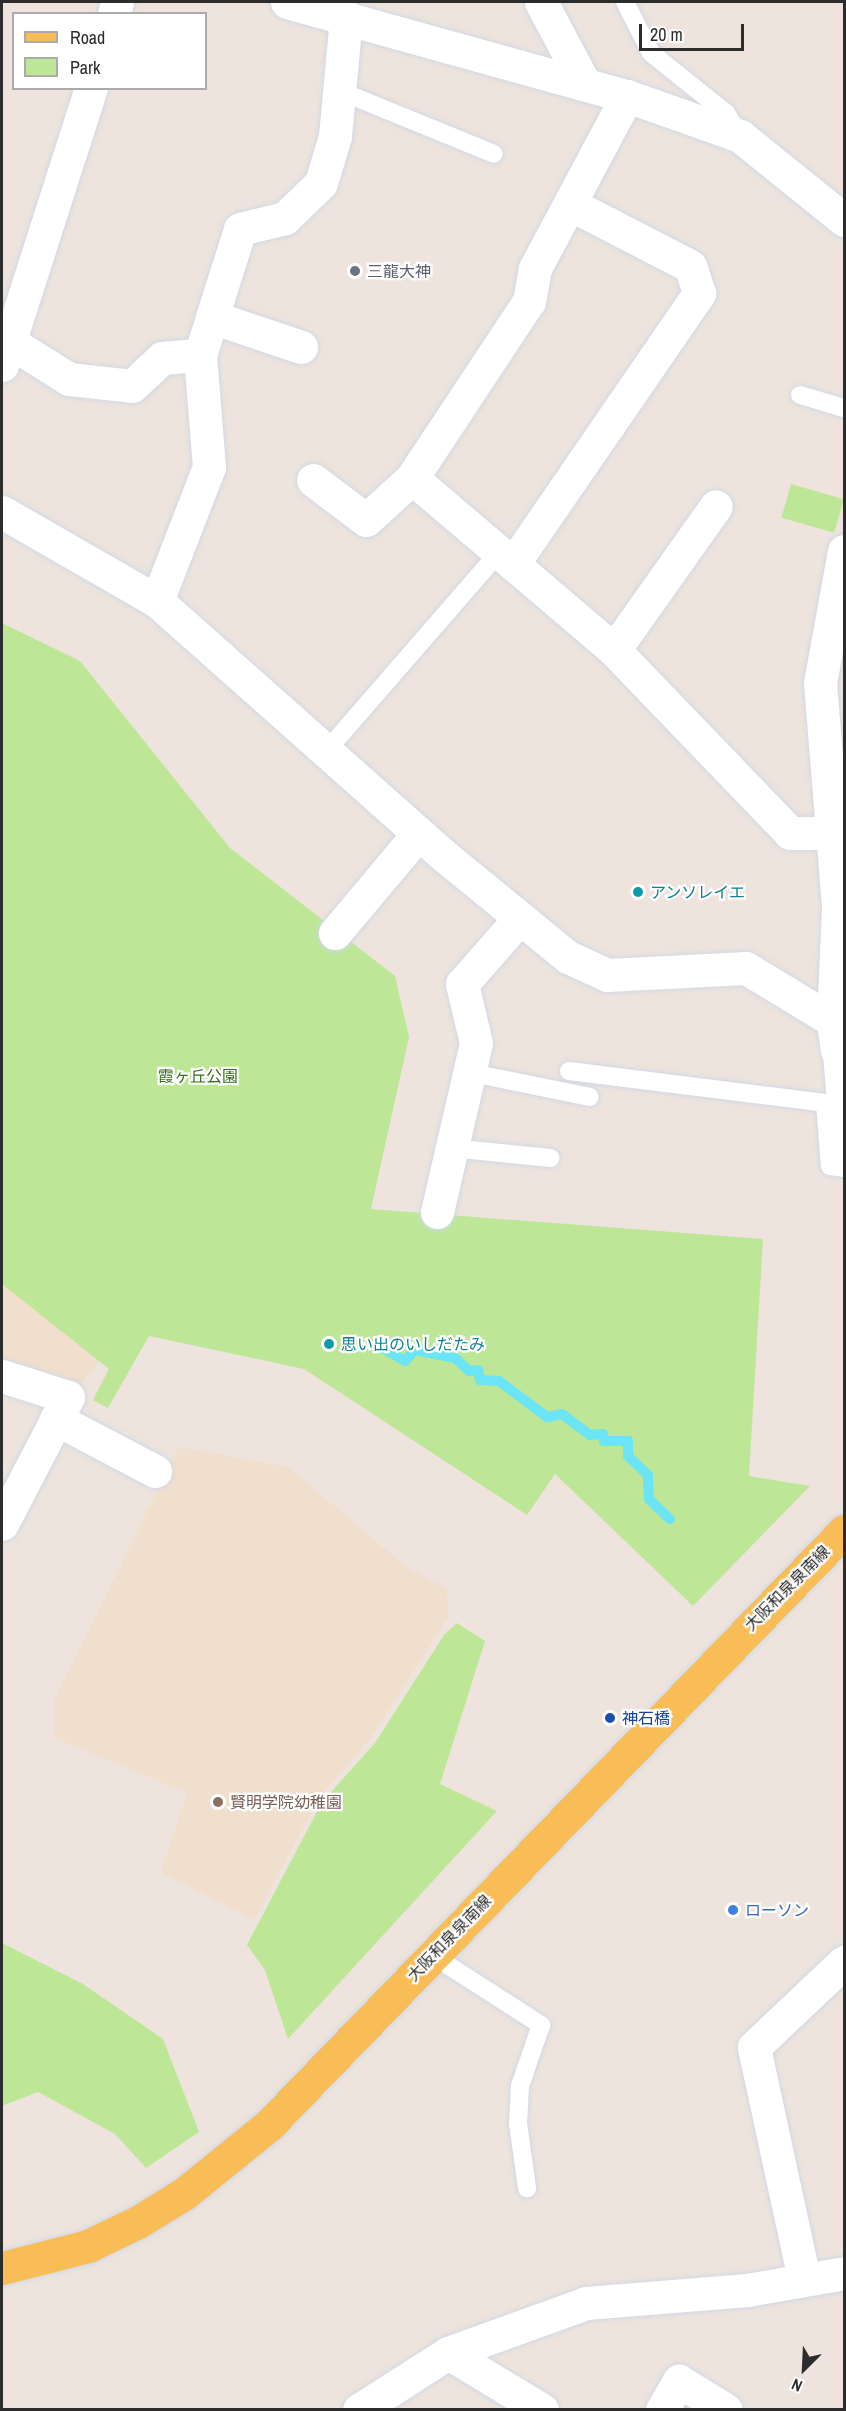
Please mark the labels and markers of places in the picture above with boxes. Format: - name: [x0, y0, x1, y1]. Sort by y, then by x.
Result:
- place label: 三龍大神: [367, 261, 431, 281]
- marker: 三龍大神: [348, 264, 362, 278]
- place label: アンソレイエ: [650, 882, 746, 902]
- marker: アンソレイエ: [631, 885, 645, 899]
- place label: 思い出のいしだたみ: [341, 1334, 485, 1354]
- marker: 思い出のいしだたみ: [322, 1337, 336, 1351]
- place label: 神石橋: [622, 1708, 670, 1728]
- marker: 神石橋: [603, 1711, 617, 1725]
- place label: 賢明学院幼稚園: [230, 1792, 342, 1812]
- marker: 賢明学院幼稚園: [211, 1795, 225, 1809]
- place label: ローソン: [745, 1900, 809, 1920]
- marker: ローソン: [726, 1903, 740, 1917]

